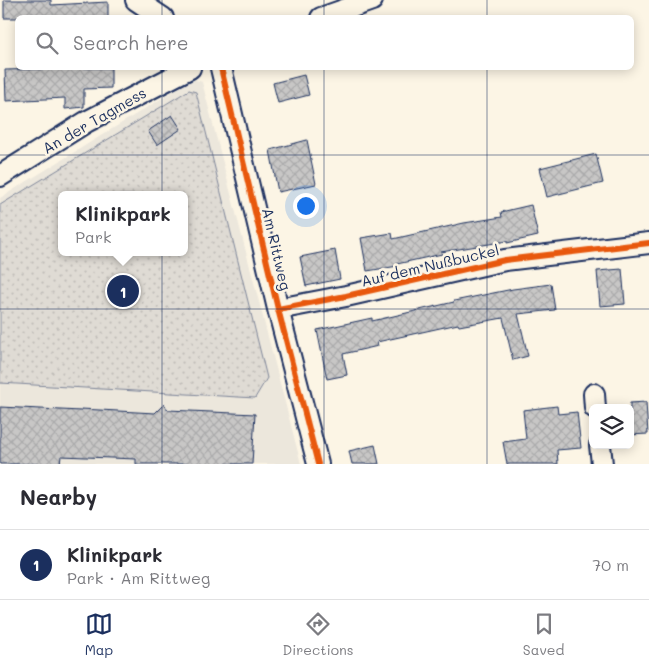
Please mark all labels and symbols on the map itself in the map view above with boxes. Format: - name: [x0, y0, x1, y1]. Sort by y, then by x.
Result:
- street label: An der Tagmess: [38, 82, 150, 158]
- your location: [293, 193, 319, 219]
- street label: Am Rittweg: [258, 206, 296, 293]
- street label: Auf dem Nußbuckel: [359, 239, 501, 291]
- pin: 1: [107, 272, 139, 310]

